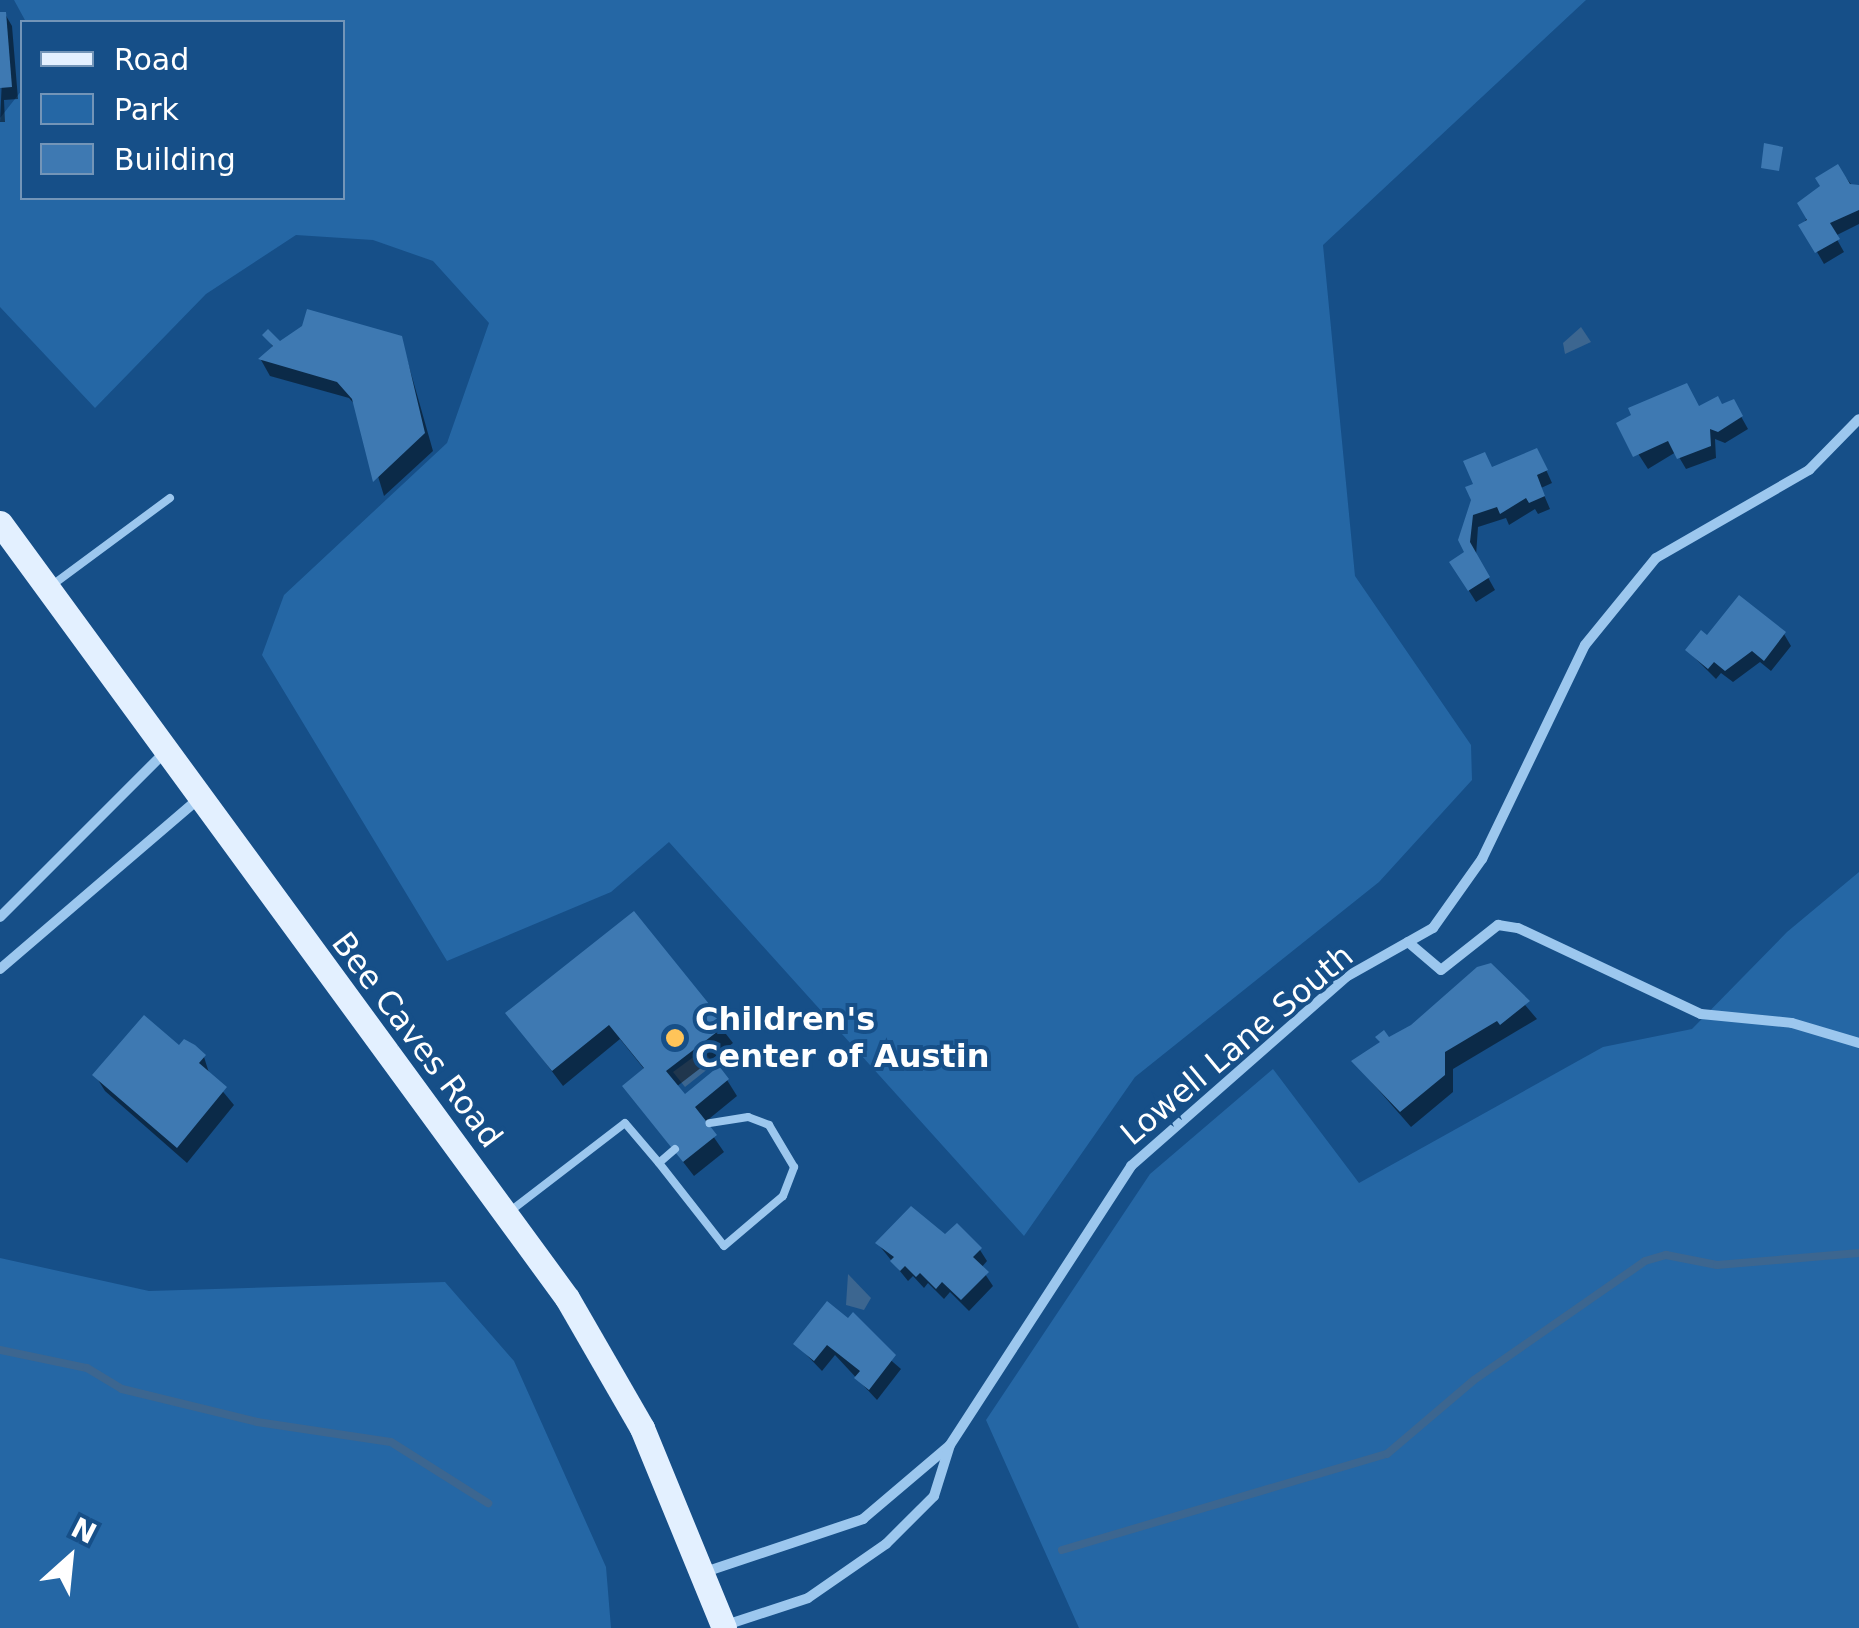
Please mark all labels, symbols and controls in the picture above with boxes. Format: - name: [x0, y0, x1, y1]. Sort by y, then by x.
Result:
- legend: [20, 20, 345, 200]
- text: Road: [114, 42, 189, 77]
- text: Park: [114, 92, 179, 127]
- text: Building: [114, 142, 236, 177]
- street label: Bee Caves Road: [324, 925, 510, 1155]
- street label: Lowell Lane South: [1113, 937, 1361, 1153]
- place label: Children's Center of Austin: [695, 1001, 990, 1076]
- marker: Children's Center of Austin: [664, 1027, 686, 1049]
- north arrow: [20, 1508, 120, 1608]
- text: N: [66, 1511, 102, 1551]

